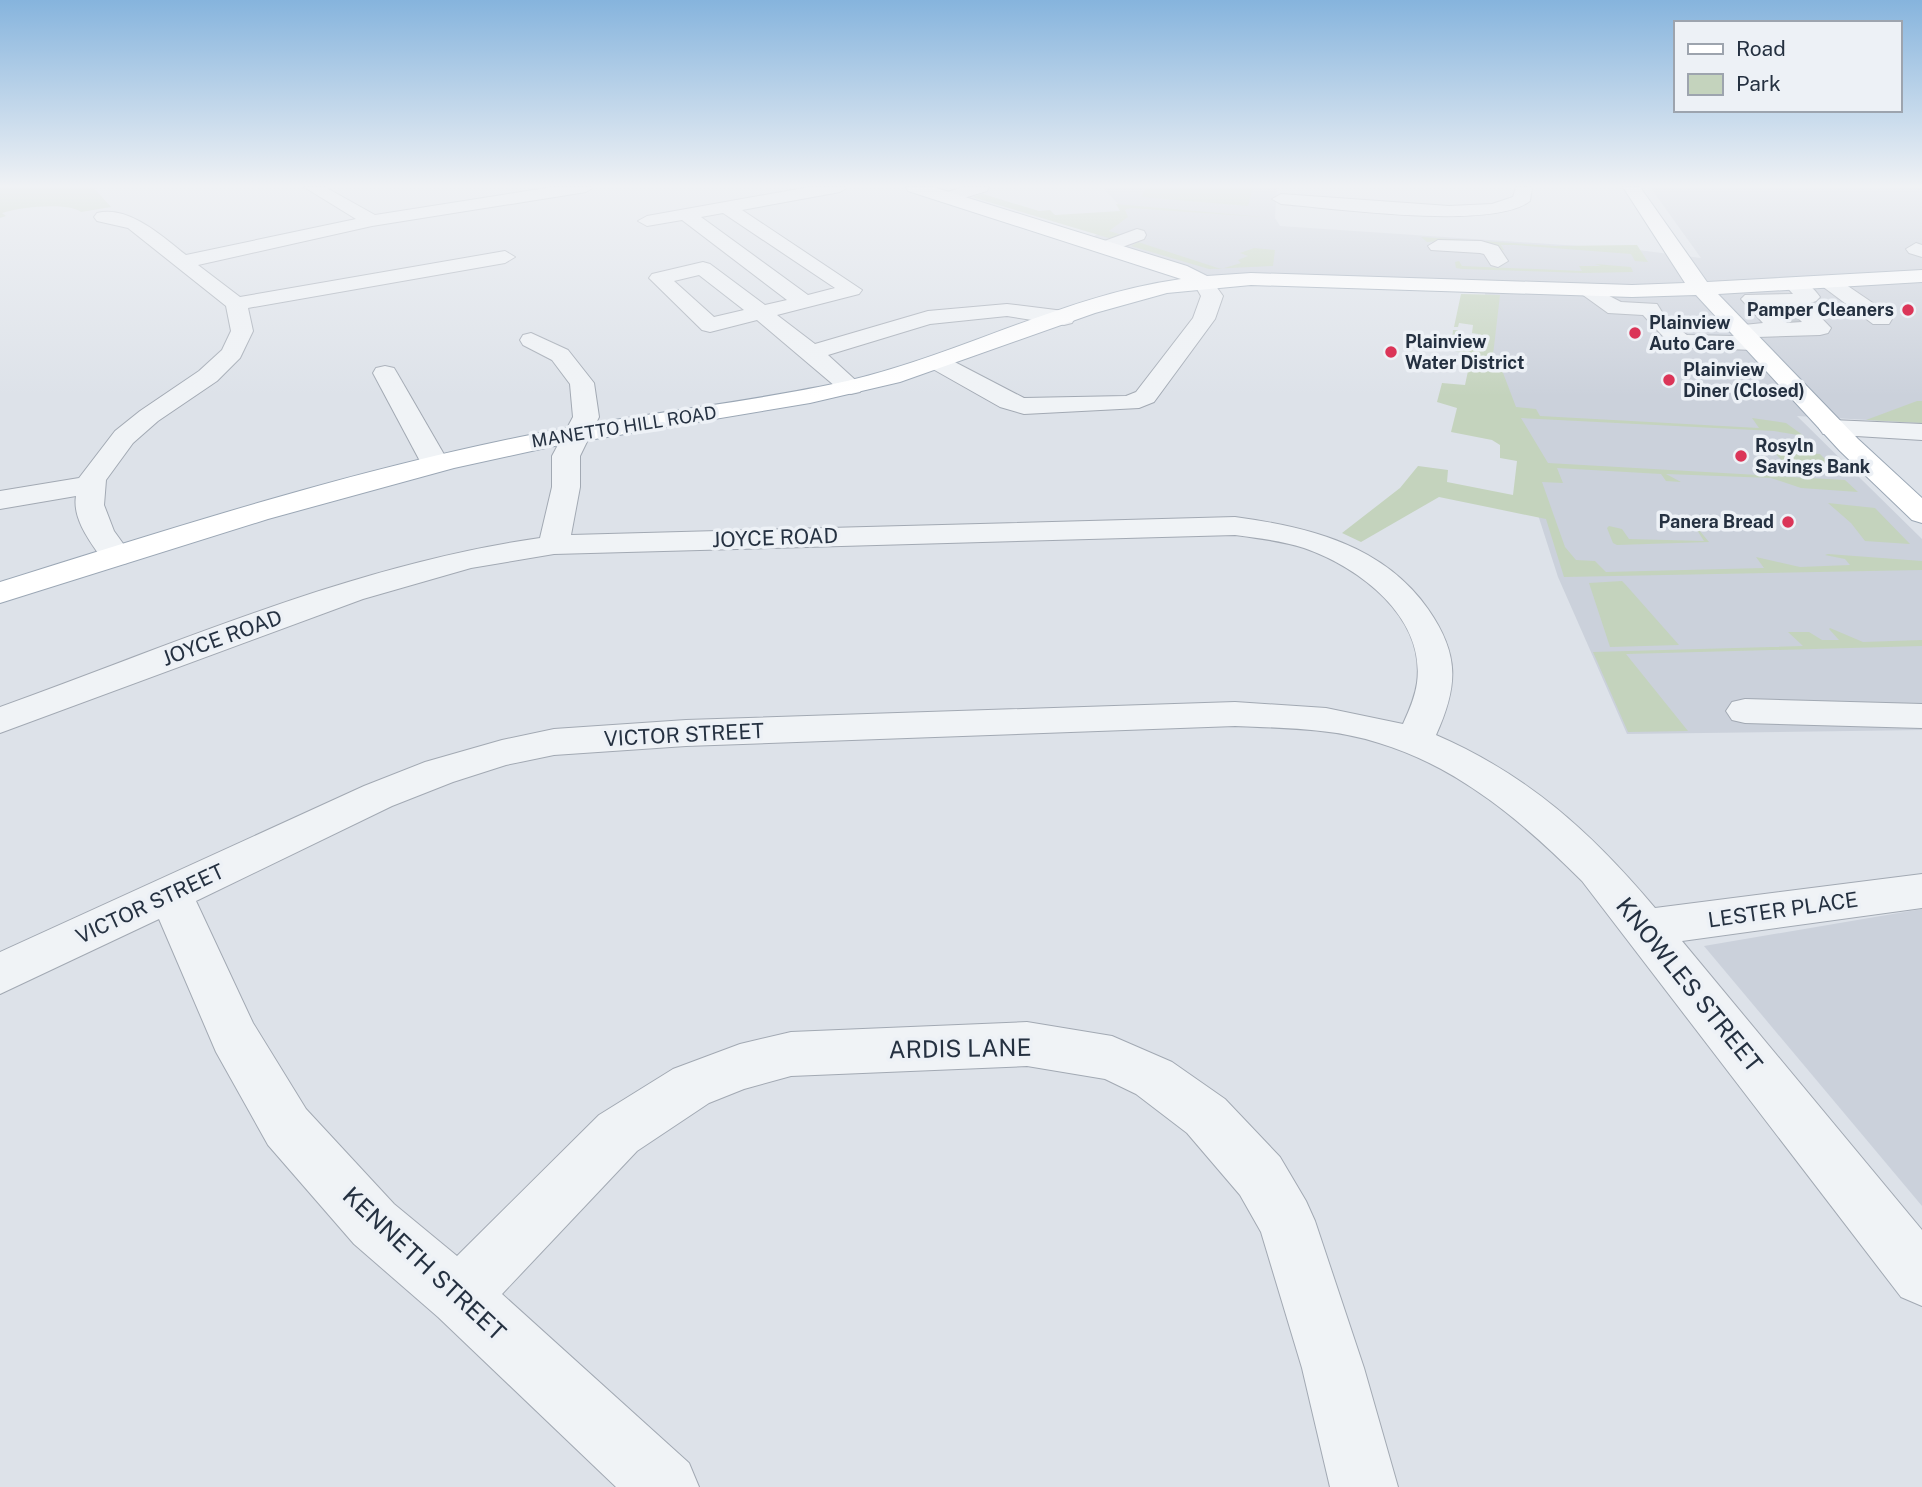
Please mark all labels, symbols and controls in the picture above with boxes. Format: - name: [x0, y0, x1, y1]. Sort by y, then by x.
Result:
- legend: [1674, 21, 1901, 112]
- text: Road: [1736, 36, 1786, 61]
- text: Park: [1736, 71, 1781, 96]
- place label: Pamper Cleaners: [1747, 299, 1894, 320]
- marker: Pamper Cleaners: [1900, 302, 1916, 318]
- place label: Plainview Auto Care: [1649, 312, 1735, 354]
- marker: Plainview Auto Care: [1627, 325, 1643, 341]
- place label: Plainview Water District: [1405, 331, 1524, 373]
- marker: Plainview Water District: [1383, 344, 1399, 360]
- place label: Plainview Diner (Closed): [1683, 359, 1805, 401]
- marker: Plainview Diner (Closed): [1661, 372, 1677, 388]
- street label: MANETTO HILL ROAD: [530, 402, 718, 452]
- place label: Rosyln Savings Bank: [1755, 435, 1871, 477]
- marker: Rosyln Savings Bank: [1733, 448, 1749, 464]
- place label: Panera Bread: [1659, 511, 1774, 532]
- marker: Panera Bread: [1780, 514, 1796, 530]
- street label: JOYCE ROAD: [712, 523, 838, 552]
- street label: JOYCE ROAD: [158, 604, 285, 671]
- street label: VICTOR STREET: [603, 718, 765, 751]
- street label: VICTOR STREET: [72, 858, 228, 949]
- street label: LESTER PLACE: [1706, 887, 1860, 932]
- street label: KNOWLES STREET: [1611, 892, 1769, 1077]
- street label: ARDIS LANE: [888, 1033, 1032, 1063]
- street label: KENNETH STREET: [338, 1181, 512, 1346]

